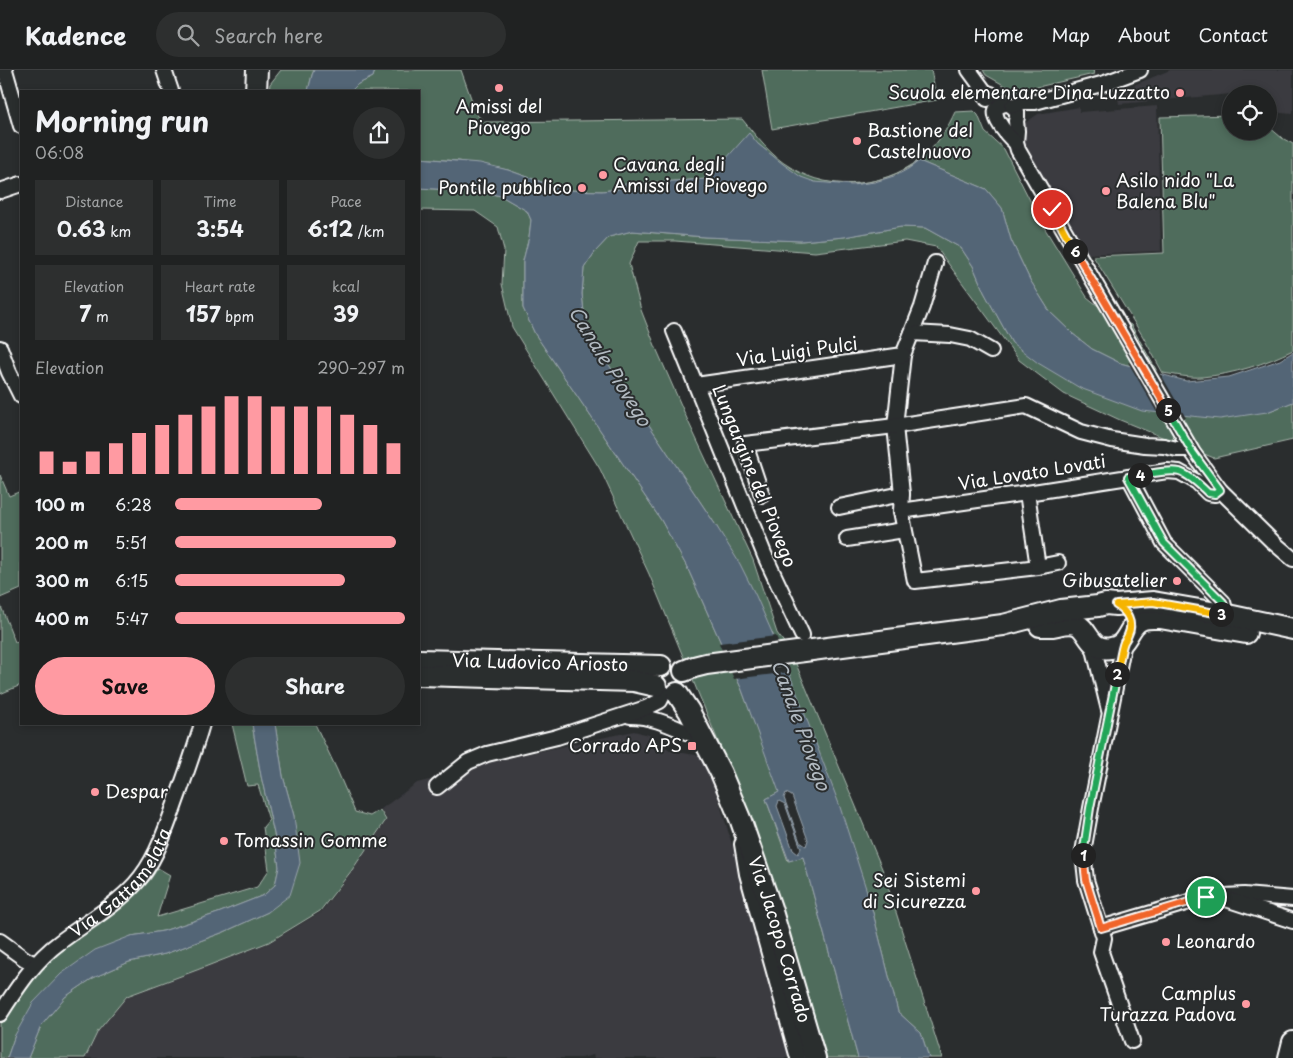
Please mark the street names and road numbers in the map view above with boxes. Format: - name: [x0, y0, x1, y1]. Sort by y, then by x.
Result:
- street label: Via Luigi Pulci: [735, 329, 859, 372]
- street label: Lungargine del Piovego: [706, 380, 804, 571]
- street label: Via Lovato Lovati: [956, 447, 1108, 497]
- street label: Via Ludovico Ariosto: [452, 646, 628, 677]
- street label: Via Gattamelata: [63, 822, 178, 943]
- street label: Via Jacopo Corrado: [742, 852, 819, 1026]

